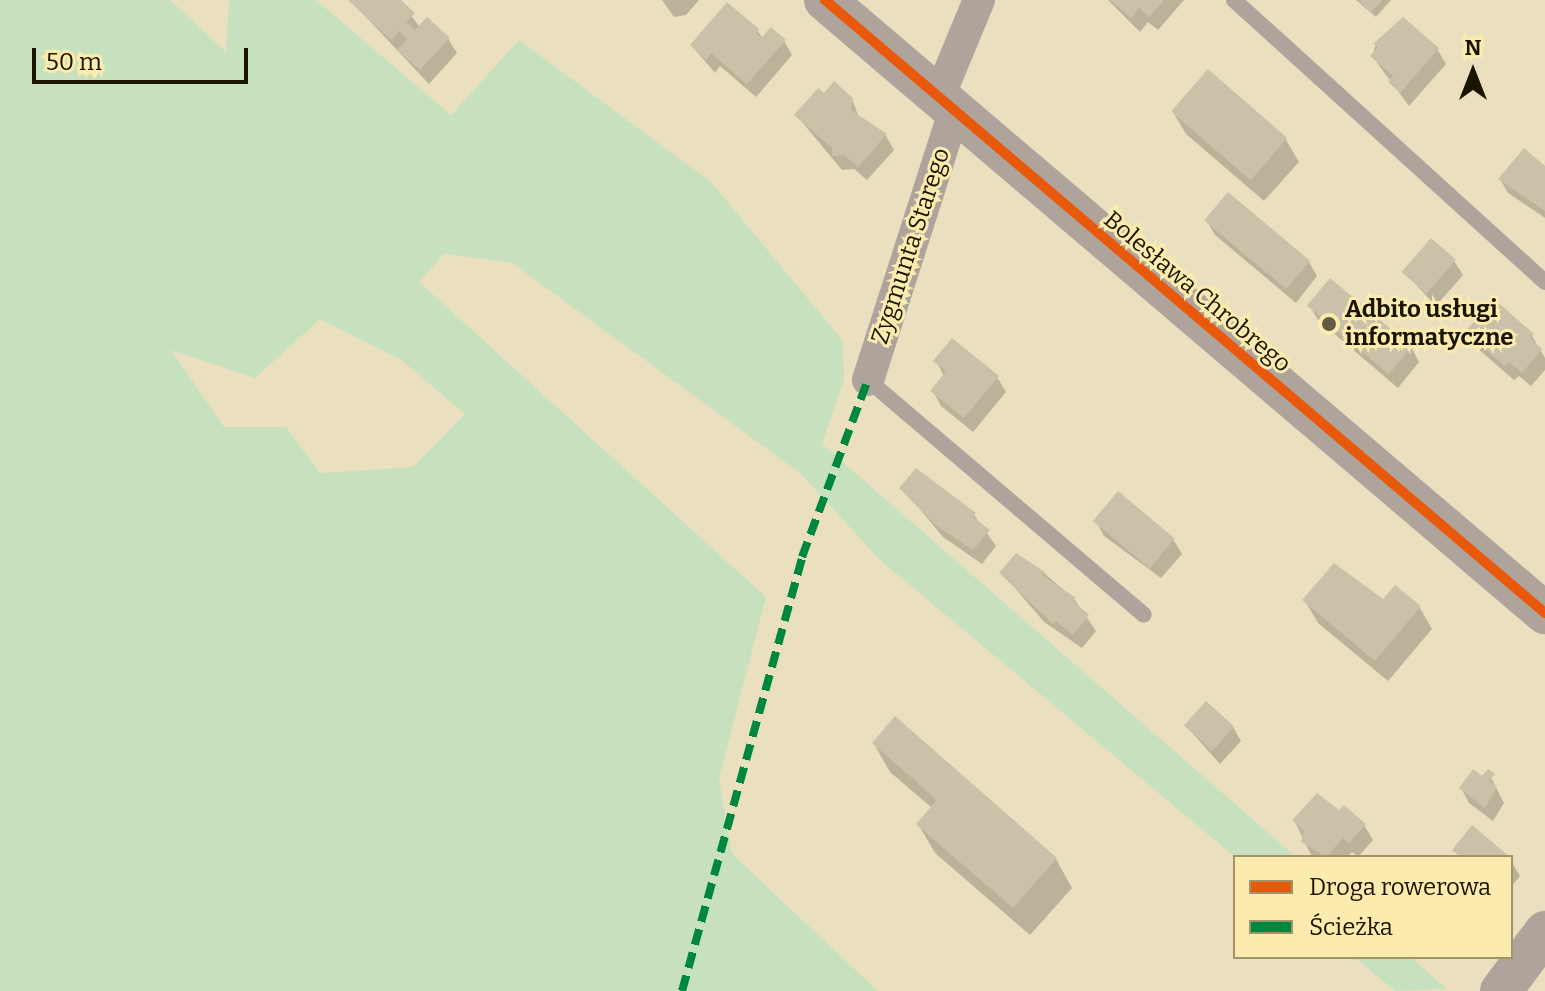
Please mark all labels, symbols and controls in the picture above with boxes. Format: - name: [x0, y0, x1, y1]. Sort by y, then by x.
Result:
- scale bar: [36, 32, 252, 82]
- north arrow: [1433, 32, 1513, 112]
- text: N: [1465, 34, 1481, 61]
- text: 50 m: [46, 48, 102, 76]
- street label: Zygmunta Starego: [866, 144, 956, 348]
- street label: Bolesława Chrobrego: [1098, 205, 1296, 379]
- place label: Adbito usługi informatyczne: [1345, 296, 1514, 352]
- marker: Adbito usługi informatyczne: [1320, 315, 1338, 333]
- legend: [1233, 855, 1513, 959]
- text: Droga rowerowa: [1309, 873, 1491, 901]
- text: Ścieżka: [1309, 913, 1393, 941]

